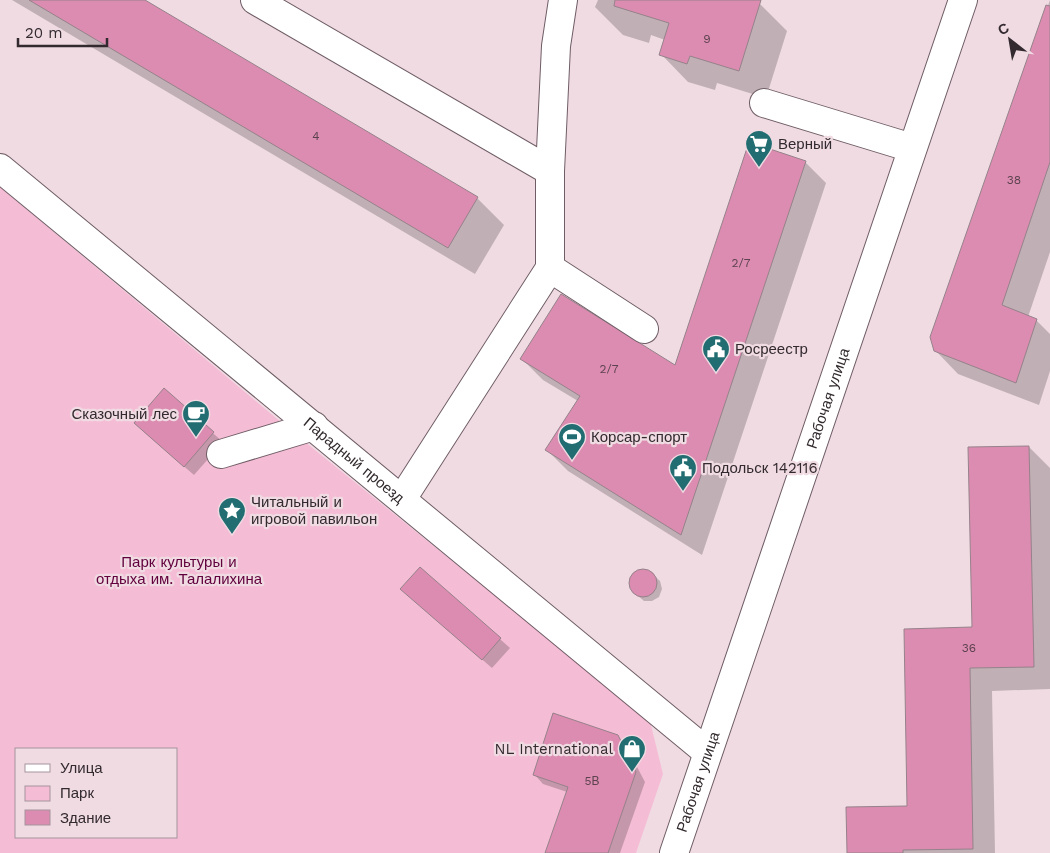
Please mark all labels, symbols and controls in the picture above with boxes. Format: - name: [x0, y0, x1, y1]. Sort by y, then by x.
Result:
- scale bar: [18, 15, 106, 47]
- north arrow: [985, 15, 1035, 65]
- text: С: [995, 19, 1012, 38]
- text: 20 m: [25, 24, 63, 42]
- house number: 9: [703, 32, 711, 46]
- house number: 4: [312, 129, 320, 143]
- supermarket icon: Верный: [744, 129, 774, 168]
- place label: Верный: [778, 135, 832, 153]
- house number: 38: [1007, 173, 1021, 187]
- house number: 2/7: [732, 256, 751, 270]
- public building icon: Росреестр: [701, 334, 731, 373]
- place label: Росреестр: [735, 340, 808, 358]
- street label: Рабочая улица: [803, 345, 854, 451]
- house number: 2/7: [600, 362, 619, 376]
- cafe icon: Сказочный лес: [181, 399, 211, 438]
- place label: Сказочный лес: [71, 405, 177, 423]
- street label: Парадный проезд: [300, 413, 408, 507]
- sports icon: Корсар-спорт: [557, 422, 587, 461]
- place label: Корсар-спорт: [591, 428, 687, 446]
- public building icon: Подольск 142116: [668, 453, 698, 492]
- place label: Подольск 142116: [702, 459, 818, 477]
- place label: Читальный и игровой павильон: [251, 493, 377, 528]
- place icon: Читальный и игровой павильон: [217, 496, 247, 535]
- park label: Парк культуры и отдыха им. Талалихина: [96, 553, 263, 588]
- house number: 36: [962, 641, 976, 655]
- street label: Рабочая улица: [673, 729, 724, 835]
- shop icon: NL International: [617, 734, 647, 773]
- place label: NL International: [495, 740, 613, 758]
- legend: [15, 748, 178, 838]
- text: Улица: [60, 759, 103, 777]
- house number: 5В: [585, 774, 600, 788]
- text: Парк: [60, 784, 94, 802]
- text: Здание: [60, 809, 111, 827]

